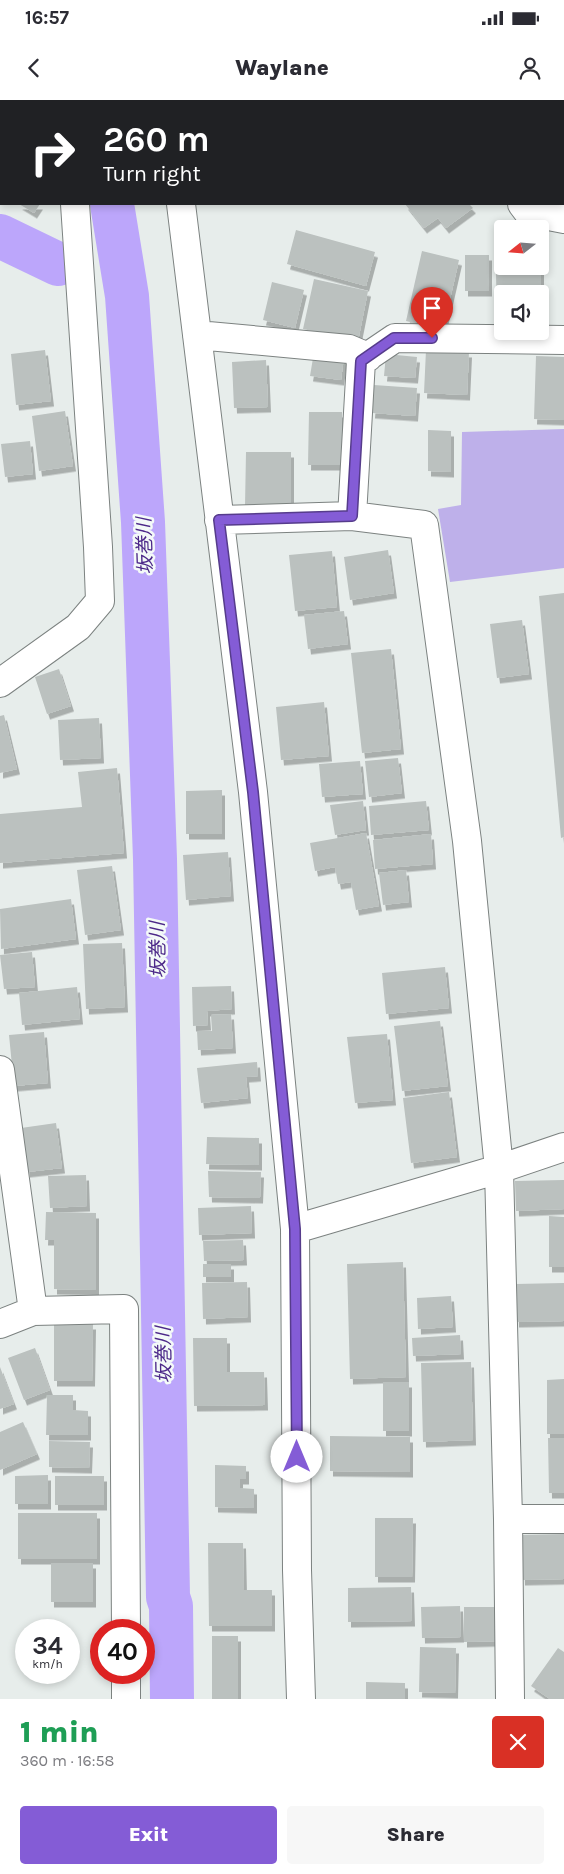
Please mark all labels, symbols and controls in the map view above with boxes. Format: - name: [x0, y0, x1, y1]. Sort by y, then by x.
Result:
- text: 16:57: [25, 7, 69, 29]
- icon: back: [20, 54, 48, 82]
- icon: person: [516, 54, 544, 82]
- text: Waylane: [235, 55, 329, 81]
- text: 260 m: [103, 119, 210, 160]
- icon: right: [20, 120, 85, 185]
- text: Turn right: [103, 161, 201, 187]
- north arrow: [494, 220, 549, 275]
- map controls: [494, 220, 549, 340]
- button: sound: [494, 285, 549, 340]
- pin: [411, 287, 453, 338]
- icon: arrive: [418, 294, 446, 322]
- water label: 坂巻川: [133, 515, 157, 575]
- water label: 坂巻川: [146, 919, 169, 979]
- water label: 坂巻川: [152, 1324, 175, 1384]
- position arrow: [270, 1430, 322, 1482]
- speed limit sign: 40: [90, 1619, 155, 1684]
- text: 34: [32, 1631, 63, 1660]
- text: km/h: [32, 1657, 63, 1671]
- text: 1 min: [20, 1714, 99, 1750]
- button: close: [492, 1716, 544, 1768]
- text: 360 m · 16:58: [20, 1751, 114, 1770]
- button: Exit: [20, 1806, 277, 1864]
- button: Share: [287, 1806, 544, 1864]

